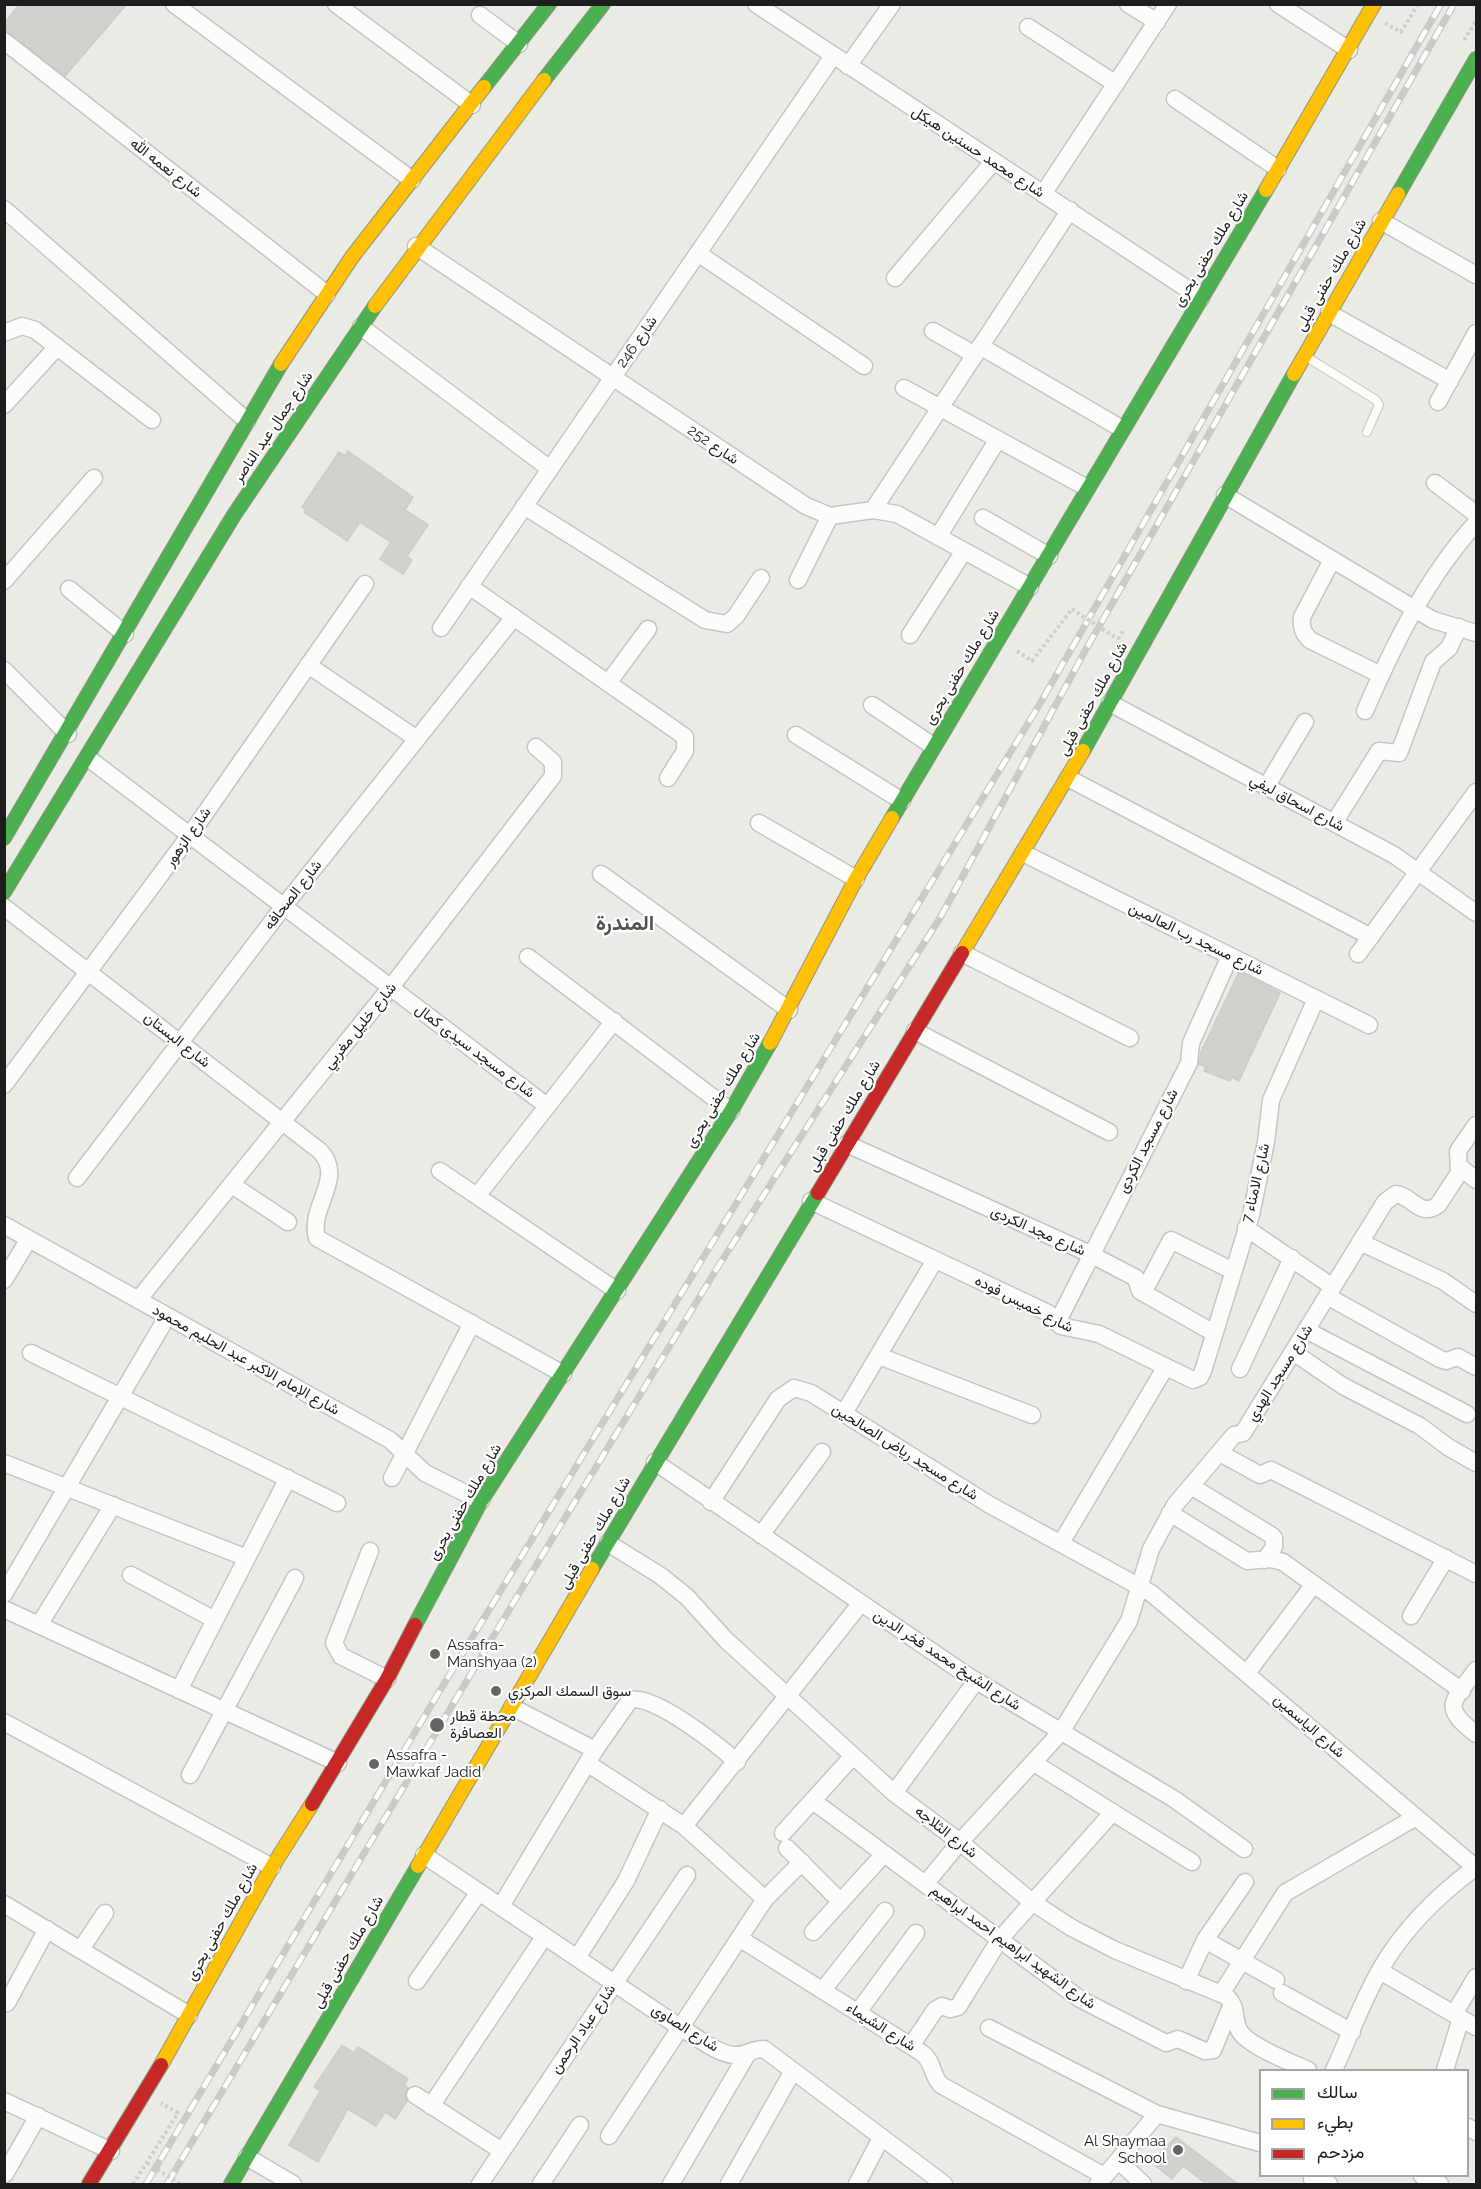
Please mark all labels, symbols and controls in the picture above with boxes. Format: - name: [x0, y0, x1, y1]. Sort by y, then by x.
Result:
- street label: شارع محمد حسنين هيكل: [908, 102, 1048, 202]
- street label: شارع نعمه الله: [127, 134, 205, 202]
- street label: شارع ملك حفنى بحرى: [1169, 188, 1253, 310]
- street label: شارع ملك حفنى قبلى: [1291, 216, 1371, 334]
- street label: شارع 246: [613, 313, 661, 371]
- street label: شارع جمال عبد الناصر: [229, 368, 317, 486]
- street label: شارع 252: [684, 421, 742, 469]
- street label: شارع ملك حفنى بحرى: [920, 606, 1004, 728]
- street label: شارع ملك حفنى قبلى: [1054, 639, 1132, 759]
- street label: شارع اسحاق ليفي: [1247, 770, 1347, 836]
- street label: شارع الزهور: [161, 804, 215, 870]
- street label: شارع الصحافه: [260, 857, 326, 933]
- street label: شارع مسجد رب العالمين: [1126, 899, 1266, 979]
- district label: المندرة: [596, 911, 654, 937]
- street label: شارع خليل مغربي: [320, 979, 400, 1073]
- street label: شارع مسجد سيدى كمال: [412, 1000, 538, 1102]
- street label: شارع البستان: [140, 1008, 214, 1072]
- street label: شارع ملك حفنى بحرى: [681, 1029, 765, 1151]
- street label: شارع ملك حفنى قبلى: [804, 1057, 884, 1175]
- street label: شارع مسجد الكردى: [1114, 1086, 1182, 1196]
- street label: شارع الامناء 7: [1238, 1142, 1274, 1224]
- street label: شارع مجد الكردى: [988, 1202, 1088, 1260]
- street label: شارع خميس فوده: [972, 1271, 1076, 1337]
- street label: شارع الإمام الاكبر عبد الحليم محمود: [149, 1301, 343, 1419]
- street label: شارع مسجد الهدي: [1243, 1321, 1317, 1425]
- street label: شارع مسجد رياض الصالحين: [829, 1400, 981, 1504]
- street label: شارع ملك حفنى بحرى: [424, 1441, 506, 1563]
- street label: شارع ملك حفنى قبلى: [555, 1474, 635, 1592]
- street label: شارع الشيخ محمد فخر الدين: [870, 1606, 1024, 1714]
- place label: Assafra- Manshyaa (2): [447, 1636, 537, 1671]
- marker: Assafra- Manshyaa (2): [428, 1647, 442, 1661]
- place label: سوق السمك المركزي: [508, 1682, 631, 1700]
- marker: سوق السمك المركزي: [489, 1684, 503, 1698]
- street label: شارع الياسمين: [1270, 1690, 1348, 1762]
- place label: محطة قطار العصافرة: [450, 1707, 516, 1742]
- marker: محطة قطار العصافرة: [428, 1716, 446, 1734]
- place label: Assafra - Mawkaf Jadid: [386, 1746, 481, 1781]
- marker: Assafra - Mawkaf Jadid: [367, 1757, 381, 1771]
- street label: شارع الثلاجه: [911, 1802, 981, 1862]
- street label: شارع ملك حفنى بحرى: [182, 1860, 262, 1984]
- street label: شارع الشهيد ابراهيم احمد ابراهيم: [927, 1881, 1099, 2013]
- street label: شارع ملك حفنى قبلى: [308, 1893, 388, 2011]
- street label: شارع عباد الرحمن: [547, 1981, 619, 2077]
- street label: شارع الشيماء: [843, 1999, 919, 2055]
- street label: شارع الصاوى: [648, 2000, 722, 2056]
- legend: [1259, 2069, 1469, 2177]
- text: سالك: [1317, 2081, 1357, 2102]
- text: بطيء: [1317, 2111, 1353, 2132]
- place label: Al Shaymaa School: [1084, 2132, 1166, 2167]
- text: مزدحم: [1317, 2141, 1364, 2162]
- marker: Al Shaymaa School: [1171, 2143, 1185, 2157]

